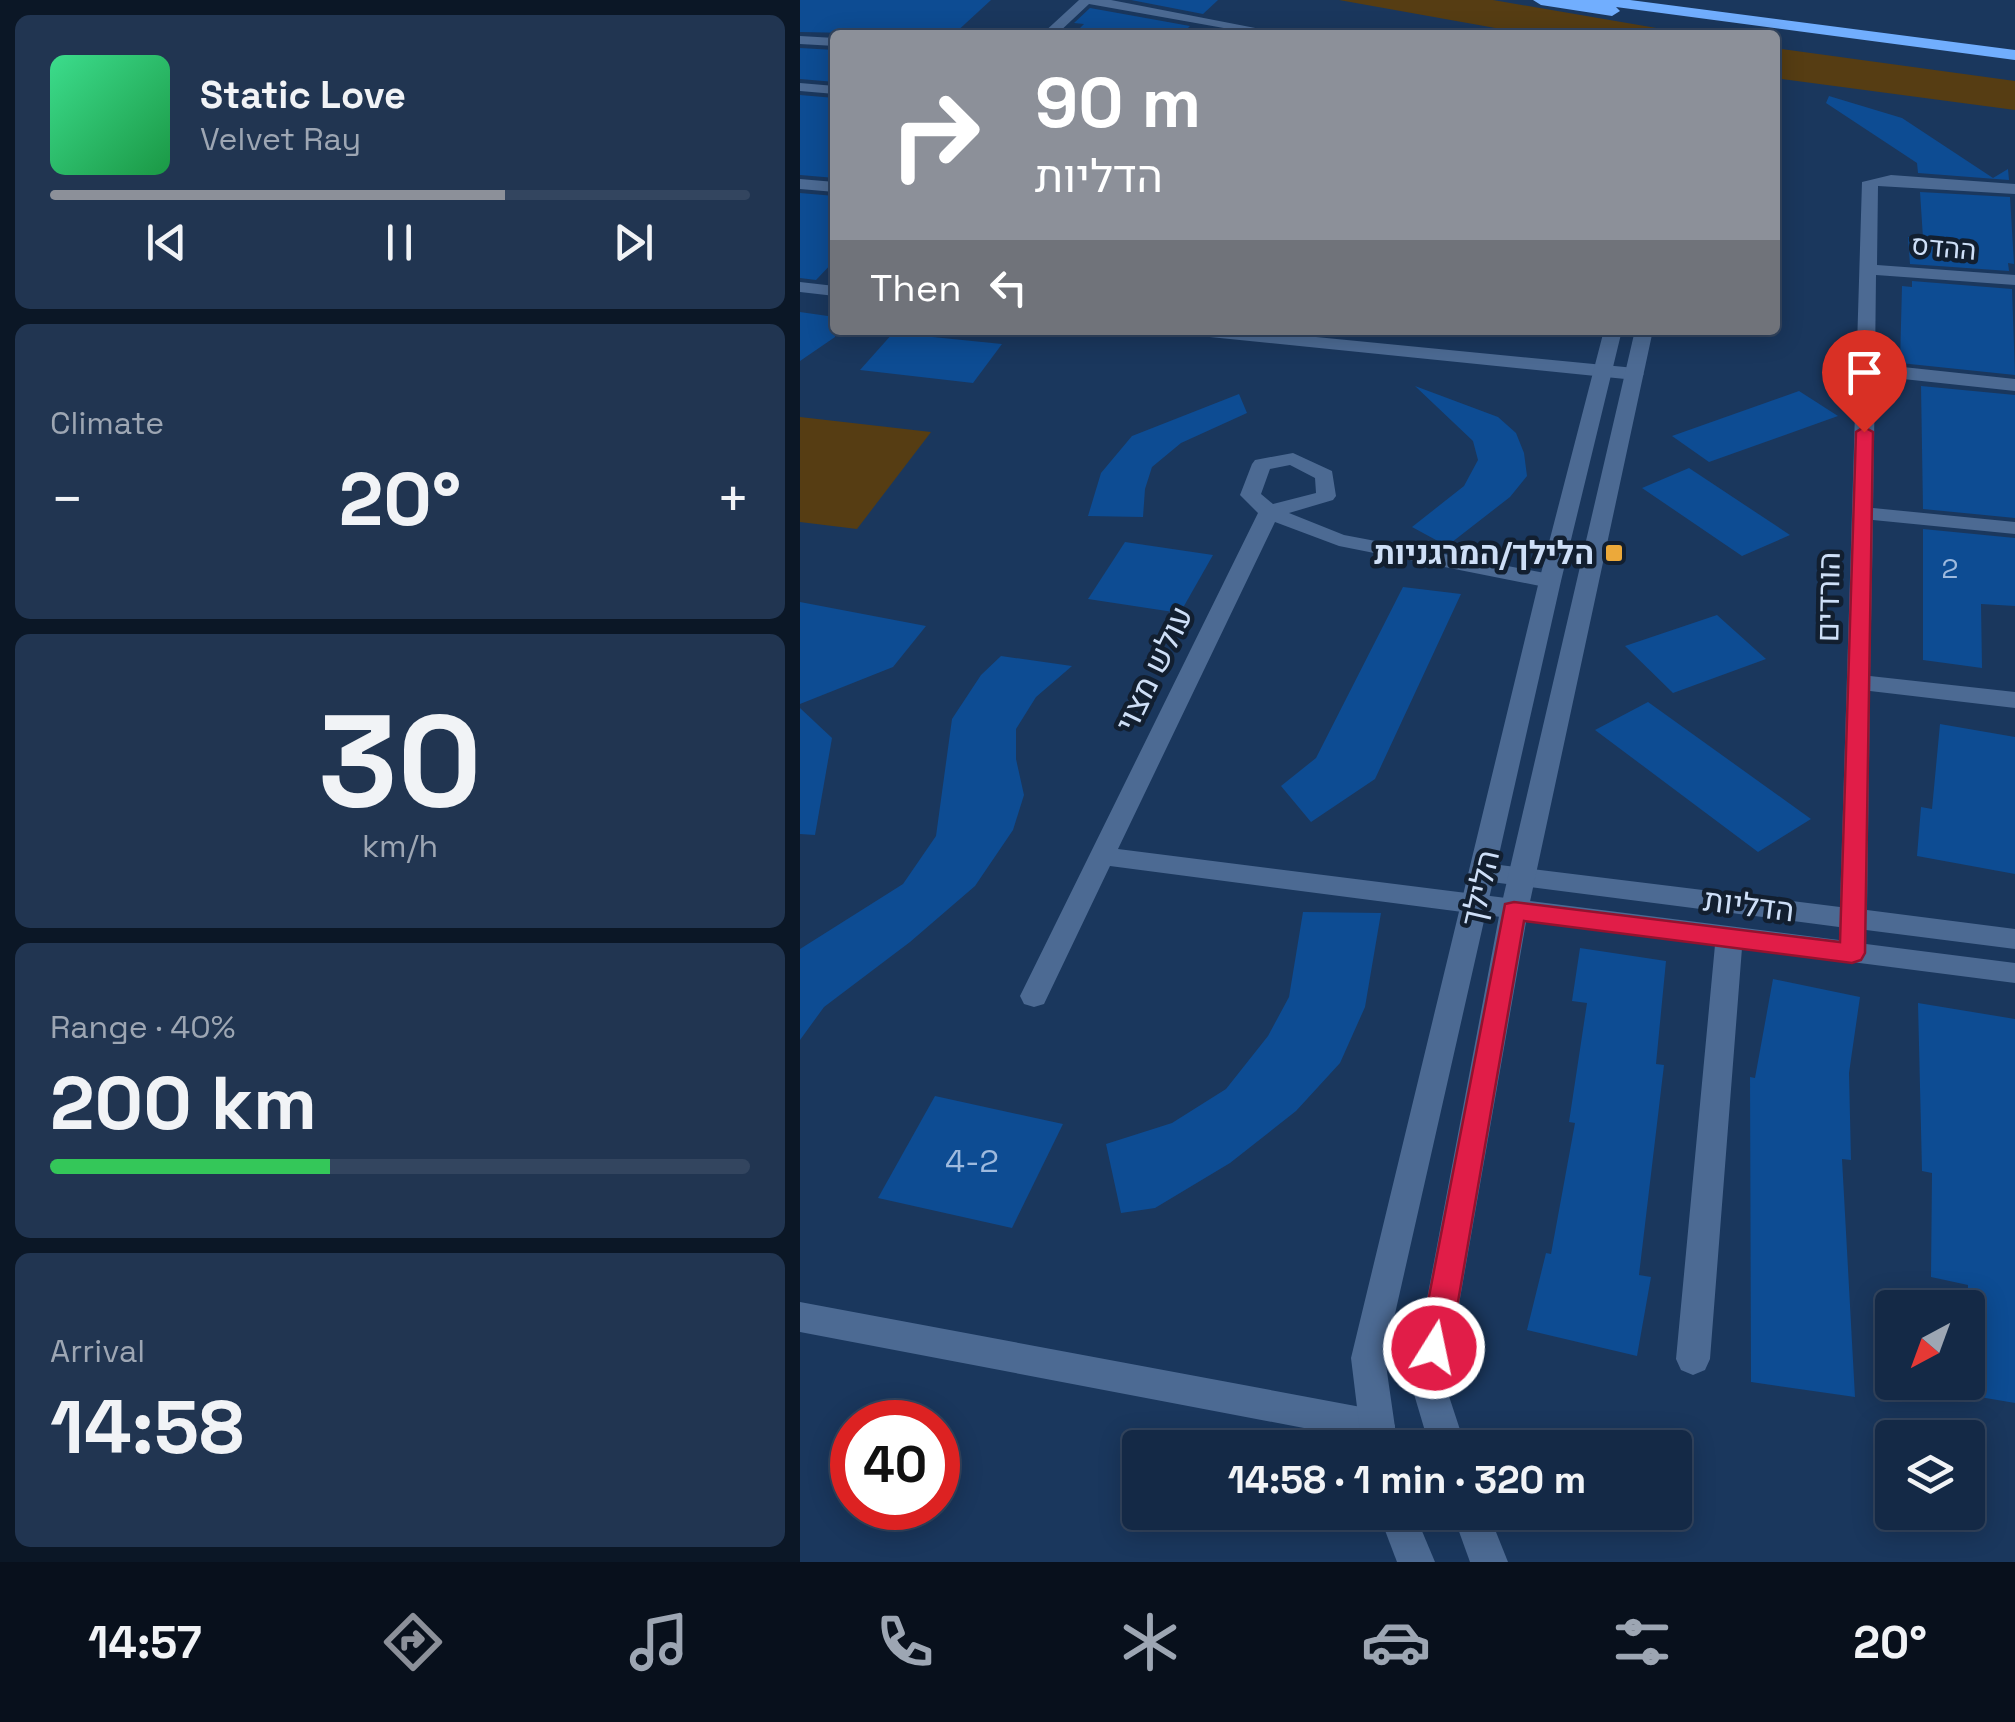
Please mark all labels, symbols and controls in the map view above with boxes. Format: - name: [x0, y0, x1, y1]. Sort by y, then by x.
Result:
- text: 90 m: [1035, 58, 1201, 147]
- icon: right: [870, 70, 1000, 200]
- text: Static Love: [200, 71, 406, 119]
- text: Velvet Ray: [200, 119, 361, 159]
- text: הדליות: [1035, 148, 1163, 205]
- icon: previous: [139, 215, 194, 270]
- icon: pause: [372, 215, 427, 270]
- icon: next: [606, 215, 661, 270]
- street label: ההדס: [1910, 226, 1978, 268]
- icon: left: [981, 260, 1036, 315]
- text: Then: [870, 264, 961, 312]
- pin: [1822, 330, 1907, 433]
- icon: arrive: [1837, 345, 1892, 400]
- text: Climate: [50, 403, 164, 443]
- text: 20°: [339, 451, 461, 547]
- text: −: [50, 464, 84, 534]
- text: +: [716, 464, 750, 534]
- place label: הלילך/המרגניות: [1374, 533, 1594, 573]
- marker: הלילך/המרגניות: [1603, 542, 1625, 564]
- house number: 2: [1942, 550, 1958, 586]
- street label: הורדים: [1807, 551, 1849, 643]
- street label: עולש מצוי: [1106, 600, 1202, 738]
- text: 30: [318, 678, 482, 844]
- text: km/h: [362, 826, 438, 866]
- street label: הלילך: [1452, 846, 1508, 930]
- street label: הדליות: [1701, 880, 1797, 930]
- text: Range · 40%: [50, 1007, 235, 1047]
- text: 200 km: [50, 1055, 317, 1151]
- house number: 4-2: [945, 1141, 999, 1181]
- north arrow: [1875, 1290, 1985, 1400]
- map controls: [1875, 1290, 1985, 1530]
- position arrow: [1382, 1296, 1486, 1400]
- text: Arrival: [50, 1331, 145, 1371]
- text: 14:58: [50, 1379, 244, 1475]
- speed limit sign: 40: [830, 1400, 960, 1530]
- button: layers: [1875, 1420, 1985, 1530]
- text: 14:58 · 1 min · 320 m: [1228, 1456, 1586, 1504]
- icon: directions: [378, 1607, 448, 1677]
- icon: music: [624, 1607, 694, 1677]
- icon: phone: [870, 1607, 940, 1677]
- icon: climate: [1115, 1607, 1185, 1677]
- icon: car: [1361, 1607, 1431, 1677]
- icon: filters: [1607, 1607, 1677, 1677]
- text: 14:57: [88, 1614, 202, 1671]
- text: 20°: [1853, 1614, 1927, 1671]

